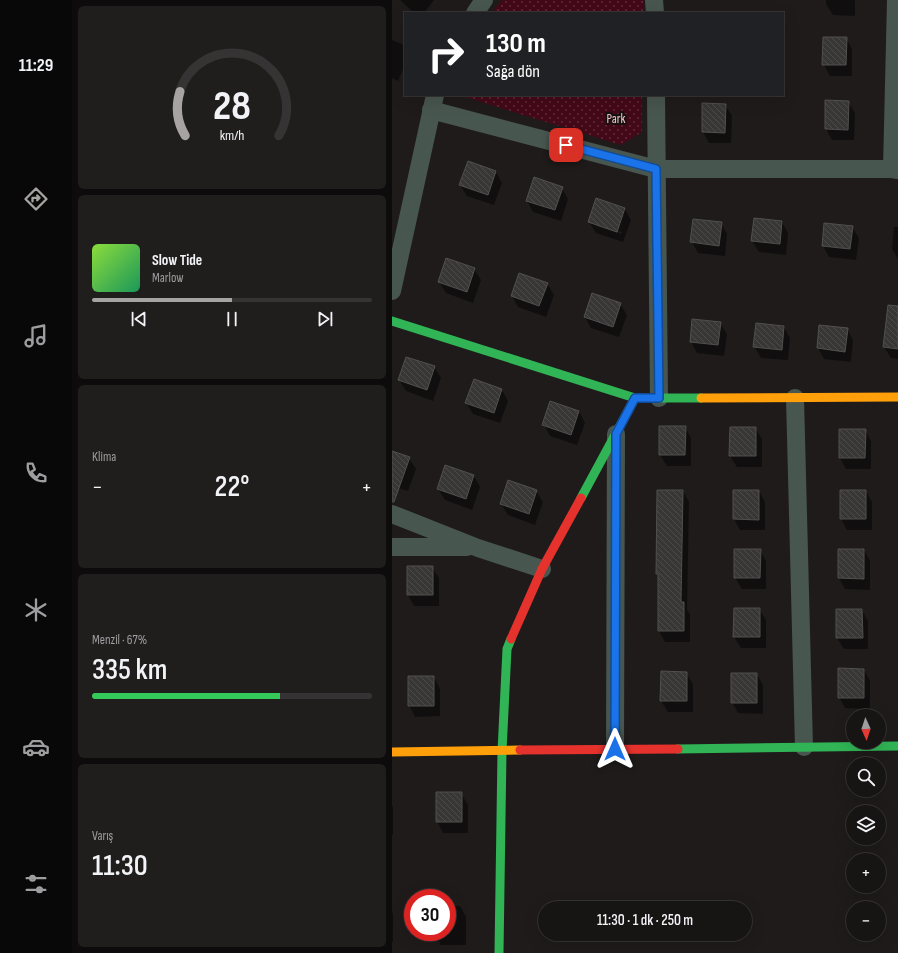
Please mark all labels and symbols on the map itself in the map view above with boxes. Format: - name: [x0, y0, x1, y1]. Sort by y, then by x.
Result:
- park label: Park: [606, 111, 626, 127]
- pin: [549, 128, 583, 162]
- north arrow: [846, 709, 886, 749]
- position arrow: [594, 728, 636, 770]
- speed limit sign: 30: [404, 889, 456, 941]

